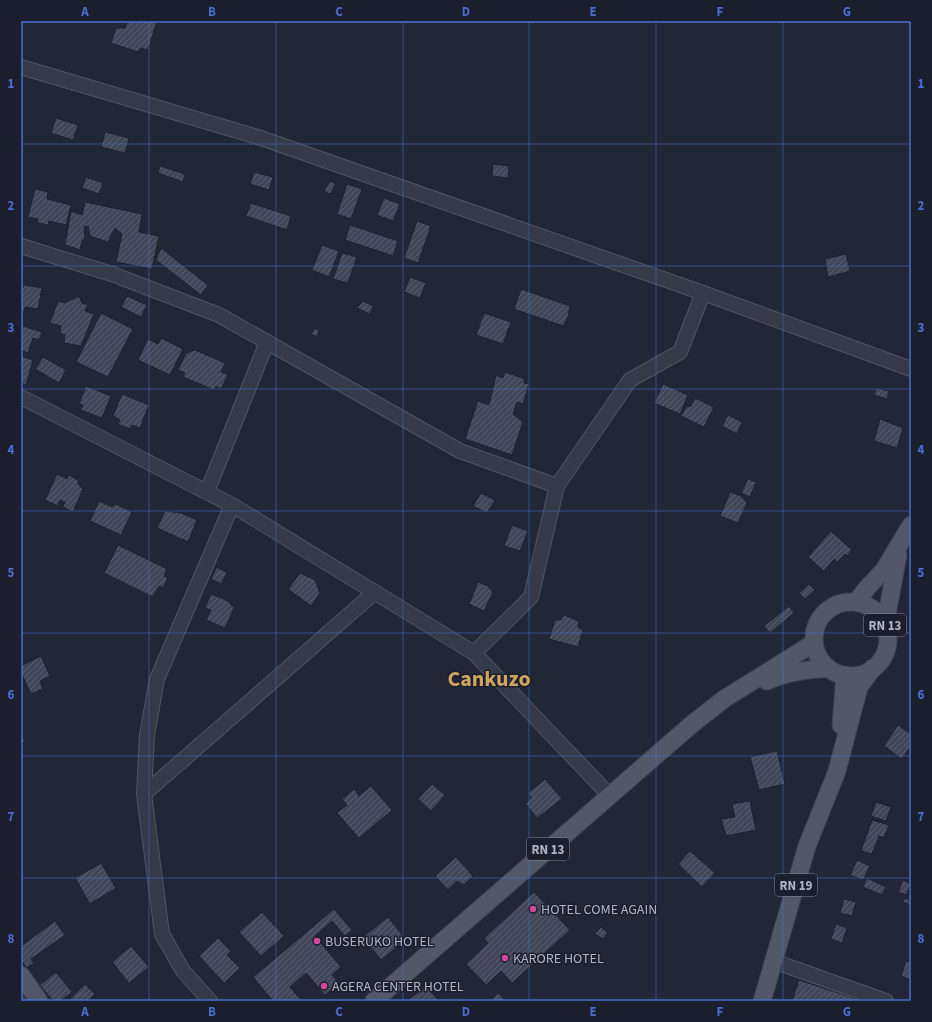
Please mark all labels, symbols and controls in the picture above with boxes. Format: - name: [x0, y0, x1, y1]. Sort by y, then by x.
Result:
- text: A: [80, 3, 89, 21]
- text: B: [208, 3, 216, 21]
- text: C: [335, 3, 343, 21]
- text: D: [462, 3, 470, 21]
- text: E: [589, 3, 597, 21]
- text: F: [717, 3, 724, 21]
- text: G: [843, 3, 851, 21]
- text: 1: [8, 75, 15, 93]
- text: 1: [918, 75, 925, 93]
- text: 2: [8, 197, 15, 215]
- text: 2: [918, 197, 925, 215]
- text: 3: [8, 319, 15, 337]
- text: 3: [918, 319, 925, 337]
- text: 4: [8, 441, 15, 459]
- text: 4: [918, 441, 925, 459]
- text: 5: [8, 564, 15, 582]
- text: 5: [918, 564, 925, 582]
- road number: RN 13: [864, 614, 906, 636]
- district label: Cankuzo: [447, 663, 531, 695]
- text: 6: [8, 686, 15, 704]
- text: 6: [918, 686, 925, 704]
- text: 7: [8, 808, 15, 826]
- text: 7: [918, 808, 925, 826]
- road number: RN 13: [527, 838, 569, 860]
- road number: RN 19: [775, 874, 817, 896]
- place label: HOTEL COME AGAIN: [541, 900, 657, 920]
- marker: HOTEL COME AGAIN: [528, 904, 538, 914]
- text: 8: [8, 930, 15, 948]
- text: 8: [918, 930, 925, 948]
- place label: BUSERUKO HOTEL: [325, 932, 434, 952]
- marker: BUSERUKO HOTEL: [312, 936, 322, 946]
- place label: KARORE HOTEL: [513, 949, 604, 969]
- marker: KARORE HOTEL: [500, 953, 510, 963]
- place label: AGERA CENTER HOTEL: [332, 977, 464, 997]
- marker: AGERA CENTER HOTEL: [319, 981, 329, 991]
- text: A: [80, 1003, 89, 1021]
- text: B: [208, 1003, 216, 1021]
- text: C: [335, 1003, 343, 1021]
- text: D: [462, 1003, 470, 1021]
- text: E: [589, 1003, 597, 1021]
- text: F: [717, 1003, 724, 1021]
- text: G: [843, 1003, 851, 1021]

